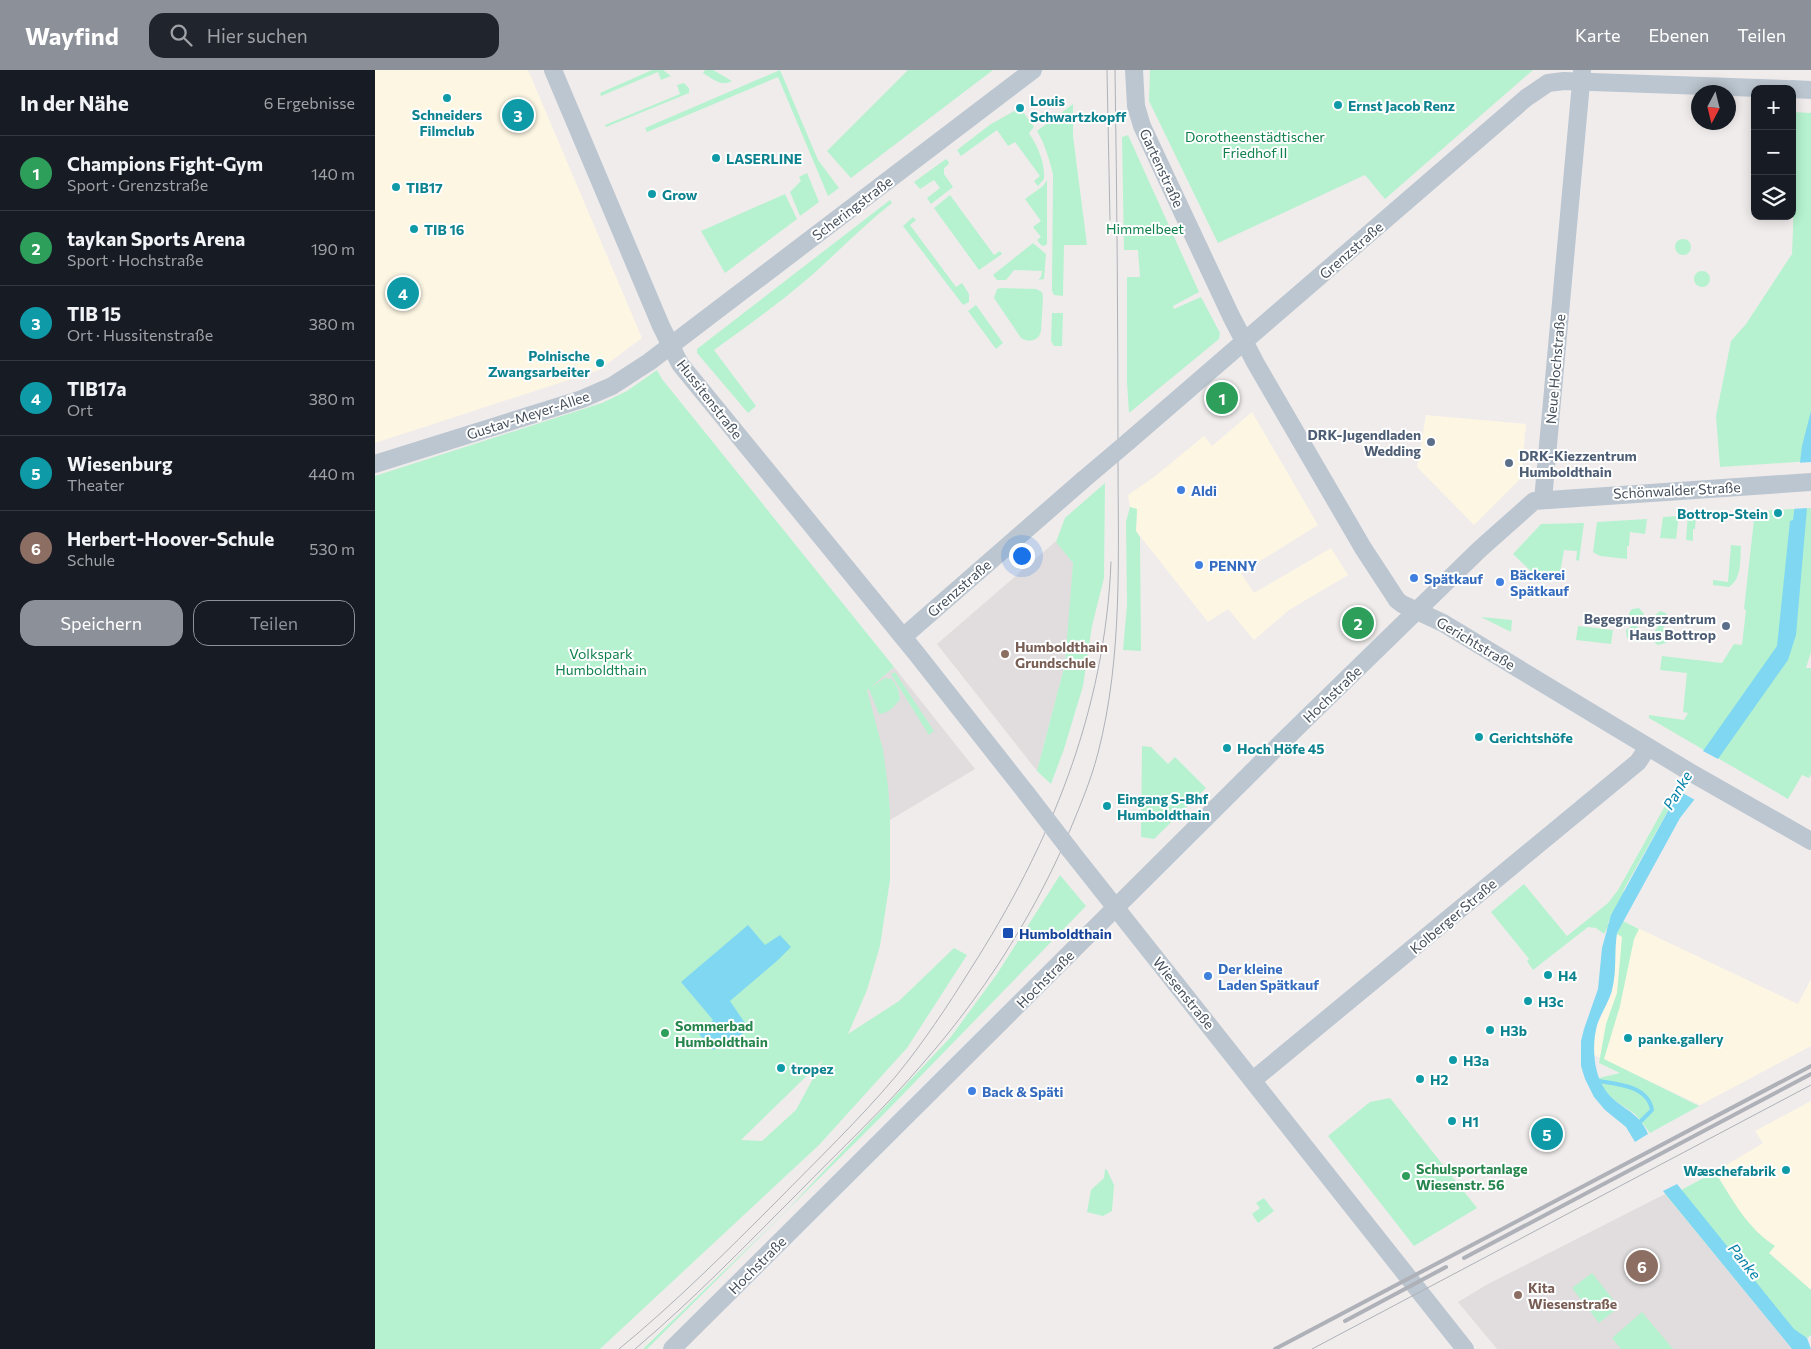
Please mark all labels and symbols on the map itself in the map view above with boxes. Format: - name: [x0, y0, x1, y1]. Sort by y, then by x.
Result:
- north arrow: [1691, 85, 1736, 130]
- marker: Schneiders Filmclub: [441, 92, 453, 104]
- place label: Louis Schwartzkopff: [1030, 92, 1127, 125]
- pin: 3: [502, 96, 534, 134]
- place label: Ernst Jacob Renz: [1348, 97, 1455, 114]
- marker: Ernst Jacob Renz: [1332, 99, 1344, 111]
- marker: Louis Schwartzkopff: [1014, 102, 1026, 114]
- place label: Schneiders Filmclub: [412, 106, 483, 139]
- street label: Gartenstraße: [1136, 126, 1188, 210]
- park label: Dorotheenstädtischer Friedhof II: [1185, 128, 1325, 161]
- place label: LASERLINE: [726, 150, 802, 167]
- marker: LASERLINE: [710, 152, 722, 164]
- street label: Scheringstraße: [809, 172, 895, 244]
- place label: TIB17: [406, 179, 443, 196]
- marker: TIB17: [390, 181, 402, 193]
- place label: Grow: [662, 186, 698, 203]
- marker: Grow: [646, 188, 658, 200]
- street label: Grenzstraße: [1316, 218, 1386, 282]
- park label: Himmelbeet: [1106, 220, 1184, 237]
- place label: TIB 16: [424, 221, 465, 238]
- marker: TIB 16: [408, 223, 420, 235]
- pin: 4: [387, 274, 419, 312]
- street label: Neue Hochstraße: [1542, 313, 1568, 425]
- place label: Polnische Zwangsarbeiter: [488, 347, 590, 380]
- street label: Hussitenstraße: [674, 356, 746, 442]
- marker: Polnische Zwangsarbeiter: [594, 357, 606, 369]
- pin: 1: [1206, 379, 1238, 417]
- street label: Gustav-Meyer-Allee: [464, 387, 592, 443]
- place label: DRK-Jugendladen Wedding: [1308, 426, 1421, 459]
- marker: DRK-Jugendladen Wedding: [1425, 436, 1437, 448]
- place label: DRK-Kiezzentrum Humboldthain: [1519, 447, 1637, 480]
- marker: DRK-Kiezzentrum Humboldthain: [1503, 457, 1515, 469]
- street label: Schönwalder Straße: [1613, 478, 1741, 502]
- place label: Aldi: [1191, 482, 1217, 499]
- marker: Aldi: [1175, 484, 1187, 496]
- place label: Bottrop-Stein: [1677, 505, 1768, 522]
- marker: Bottrop-Stein: [1772, 507, 1784, 519]
- your location: [1009, 543, 1035, 569]
- street label: Grenzstraße: [924, 556, 994, 620]
- place label: PENNY: [1209, 557, 1257, 574]
- marker: PENNY: [1193, 559, 1205, 571]
- place label: Bäckerei Spätkauf: [1510, 566, 1569, 599]
- place label: Spätkauf: [1424, 570, 1483, 587]
- marker: Spätkauf: [1408, 572, 1420, 584]
- marker: Bäckerei Spätkauf: [1494, 576, 1506, 588]
- pin: 2: [1342, 604, 1374, 642]
- place label: Begegnungszentrum Haus Bottrop: [1584, 610, 1716, 643]
- street label: Gerichtstraße: [1434, 613, 1518, 673]
- marker: Begegnungszentrum Haus Bottrop: [1720, 620, 1732, 632]
- place label: Humboldthain Grundschule: [1015, 638, 1108, 671]
- park label: Volkspark Humboldthain: [555, 645, 647, 678]
- marker: Humboldthain Grundschule: [999, 648, 1011, 660]
- street label: Hochstraße: [1299, 662, 1365, 726]
- place label: Gerichtshöfe: [1489, 729, 1573, 746]
- marker: Gerichtshöfe: [1473, 731, 1485, 743]
- place label: Hoch Höfe 45: [1237, 740, 1325, 757]
- marker: Hoch Höfe 45: [1221, 742, 1233, 754]
- water label: Panke: [1659, 767, 1695, 812]
- place label: Eingang S-Bhf Humboldthain: [1117, 790, 1210, 823]
- marker: Eingang S-Bhf Humboldthain: [1101, 800, 1113, 812]
- street label: Kolberger Straße: [1406, 875, 1500, 957]
- place label: Humboldthain: [1019, 925, 1112, 942]
- marker: Humboldthain: [1001, 926, 1015, 940]
- street label: Hochstraße: [1013, 947, 1077, 1011]
- street label: Wiesenstraße: [1150, 954, 1218, 1032]
- place label: Der kleine Laden Spätkauf: [1218, 960, 1319, 993]
- place label: H4: [1558, 967, 1578, 984]
- marker: H4: [1542, 969, 1554, 981]
- marker: Der kleine Laden Spätkauf: [1202, 970, 1214, 982]
- place label: H3c: [1538, 993, 1564, 1010]
- marker: H3c: [1522, 995, 1534, 1007]
- place label: Sommerbad Humboldthain: [675, 1017, 768, 1050]
- place label: H3b: [1500, 1022, 1527, 1039]
- marker: H3b: [1484, 1024, 1496, 1036]
- marker: Sommerbad Humboldthain: [659, 1027, 671, 1039]
- place label: panke.gallery: [1638, 1030, 1724, 1047]
- marker: panke.gallery: [1622, 1032, 1634, 1044]
- place label: H3a: [1463, 1052, 1489, 1069]
- marker: H3a: [1447, 1054, 1459, 1066]
- place label: tropez: [791, 1060, 834, 1077]
- marker: tropez: [775, 1062, 787, 1074]
- place label: H2: [1430, 1071, 1449, 1088]
- marker: H2: [1414, 1073, 1426, 1085]
- place label: Back & Späti: [982, 1083, 1063, 1100]
- marker: Back & Späti: [966, 1085, 978, 1097]
- place label: H1: [1462, 1113, 1479, 1130]
- marker: H1: [1446, 1115, 1458, 1127]
- pin: 5: [1531, 1115, 1563, 1153]
- place label: Schulsportanlage Wiesenstr. 56: [1416, 1160, 1528, 1193]
- place label: Wæschefabrik: [1683, 1162, 1776, 1179]
- marker: Wæschefabrik: [1780, 1164, 1792, 1176]
- marker: Schulsportanlage Wiesenstr. 56: [1400, 1170, 1412, 1182]
- street label: Hochstraße: [725, 1233, 789, 1297]
- water label: Panke: [1725, 1239, 1765, 1283]
- pin: 6: [1626, 1247, 1658, 1285]
- place label: Kita Wiesenstraße: [1528, 1279, 1617, 1312]
- marker: Kita Wiesenstraße: [1512, 1289, 1524, 1301]

